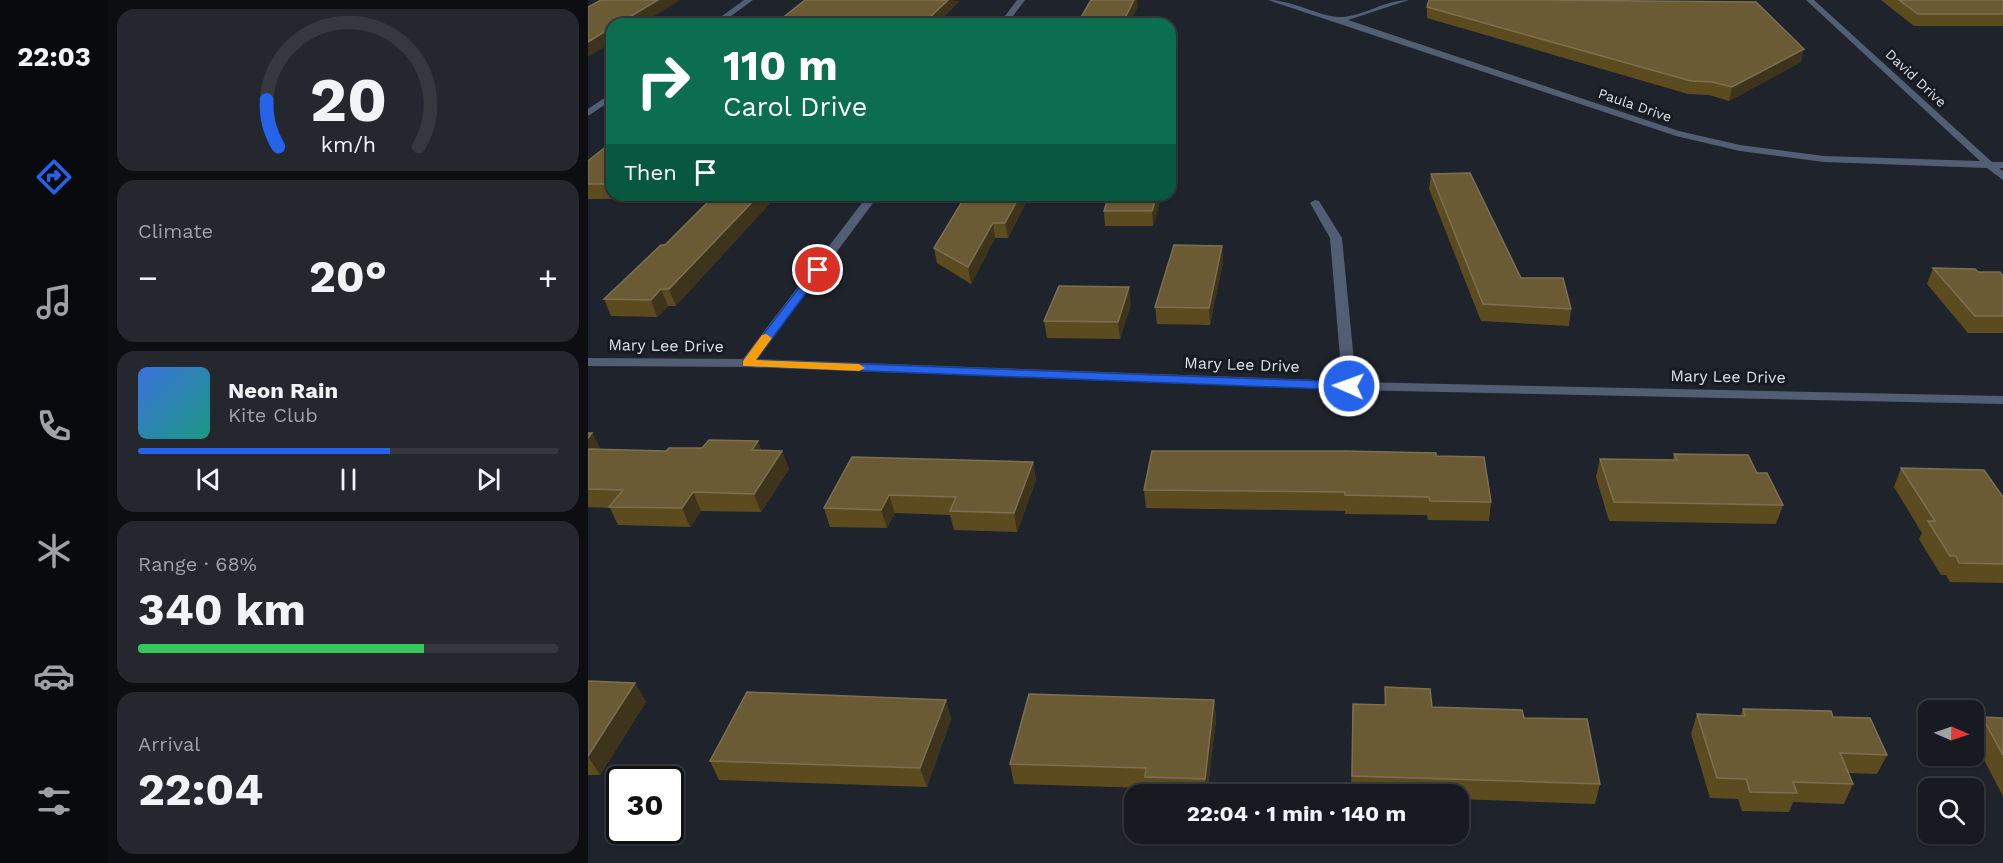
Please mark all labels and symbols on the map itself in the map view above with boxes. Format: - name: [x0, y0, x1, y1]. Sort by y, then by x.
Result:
- street label: David Drive: [1882, 46, 1950, 110]
- street label: Paula Drive: [1596, 85, 1674, 125]
- pin: [792, 244, 843, 295]
- street label: Mary Lee Drive: [608, 335, 724, 356]
- street label: Mary Lee Drive: [1184, 353, 1300, 376]
- position arrow: [1317, 354, 1381, 418]
- street label: Mary Lee Drive: [1670, 366, 1786, 387]
- north arrow: [1918, 700, 1984, 766]
- speed limit sign: 30: [606, 766, 684, 844]

